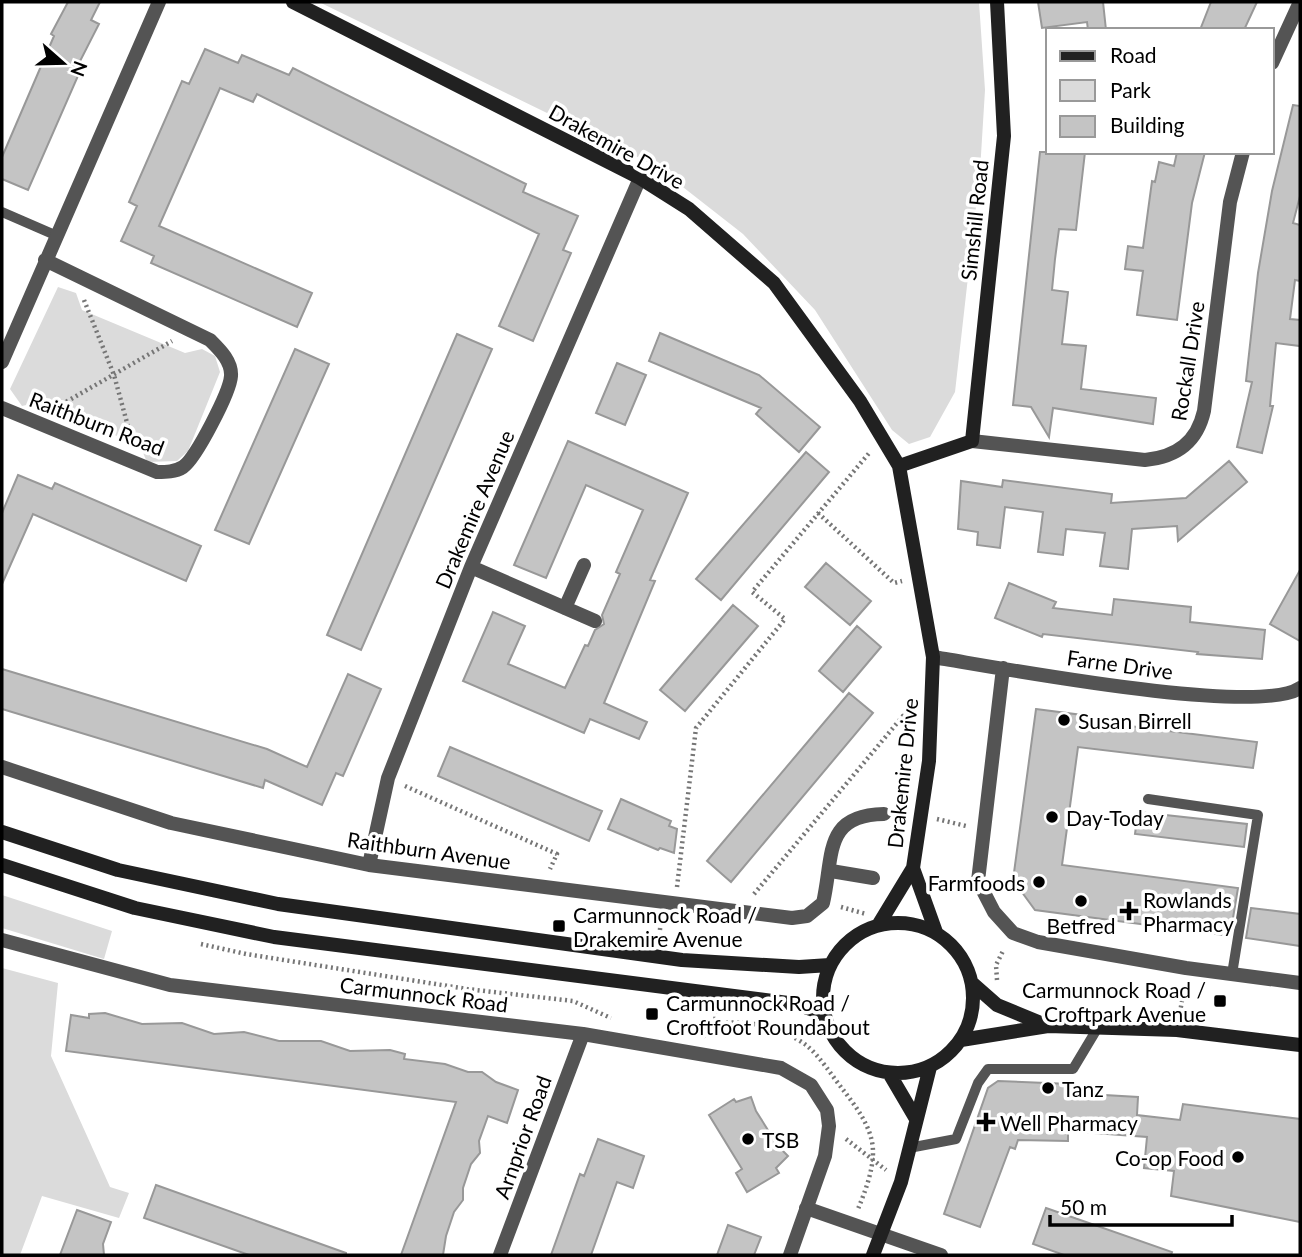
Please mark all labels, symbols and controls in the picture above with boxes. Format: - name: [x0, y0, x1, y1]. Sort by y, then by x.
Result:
- north arrow: [28, 28, 98, 98]
- legend: [1046, 28, 1274, 154]
- text: Road: [1110, 42, 1157, 67]
- text: N: [66, 58, 93, 80]
- text: Park: [1110, 77, 1151, 102]
- street label: Drakemire Drive: [545, 98, 689, 194]
- text: Building: [1110, 112, 1185, 137]
- street label: Simshill Road: [955, 158, 993, 282]
- street label: Rockall Drive: [1165, 299, 1209, 423]
- street label: Raithburn Road: [26, 386, 168, 460]
- street label: Drakemire Avenue: [429, 426, 519, 592]
- street label: Farne Drive: [1065, 644, 1175, 684]
- street label: Drakemire Drive: [882, 697, 922, 849]
- place label: Susan Birrell: [1078, 708, 1192, 733]
- marker: Susan Birrell: [1056, 712, 1072, 728]
- place label: Day-Today: [1066, 805, 1164, 830]
- marker: Day-Today: [1044, 809, 1060, 825]
- street label: Raithburn Avenue: [346, 826, 512, 874]
- place label: Farmfoods: [928, 870, 1025, 895]
- marker: Farmfoods: [1031, 874, 1047, 890]
- place label: Rowlands Pharmacy: [1143, 887, 1234, 936]
- marker: Betfred: [1073, 893, 1089, 909]
- place label: Carmunnock Road / Drakemire Avenue: [573, 902, 757, 951]
- marker: Rowlands Pharmacy: [1121, 903, 1137, 919]
- place label: Betfred: [1047, 913, 1115, 938]
- marker: Carmunnock Road / Drakemire Avenue: [551, 918, 567, 934]
- street label: Carmunnock Road: [339, 971, 509, 1017]
- place label: Carmunnock Road / Croftpark Avenue: [1022, 977, 1206, 1026]
- place label: Carmunnock Road / Croftfoot Roundabout: [666, 990, 870, 1039]
- marker: Carmunnock Road / Croftpark Avenue: [1212, 993, 1228, 1009]
- marker: Carmunnock Road / Croftfoot Roundabout: [644, 1006, 660, 1022]
- street label: Arnprior Road: [488, 1072, 556, 1202]
- place label: Tanz: [1062, 1076, 1104, 1101]
- marker: Tanz: [1040, 1080, 1056, 1096]
- place label: Well Pharmacy: [1000, 1110, 1138, 1135]
- marker: Well Pharmacy: [978, 1114, 994, 1130]
- place label: TSB: [762, 1127, 799, 1152]
- marker: TSB: [740, 1131, 756, 1147]
- place label: Co-op Food: [1115, 1145, 1224, 1170]
- marker: Co-op Food: [1230, 1149, 1246, 1165]
- scale bar: [1050, 1184, 1232, 1228]
- text: 50 m: [1060, 1194, 1107, 1219]

